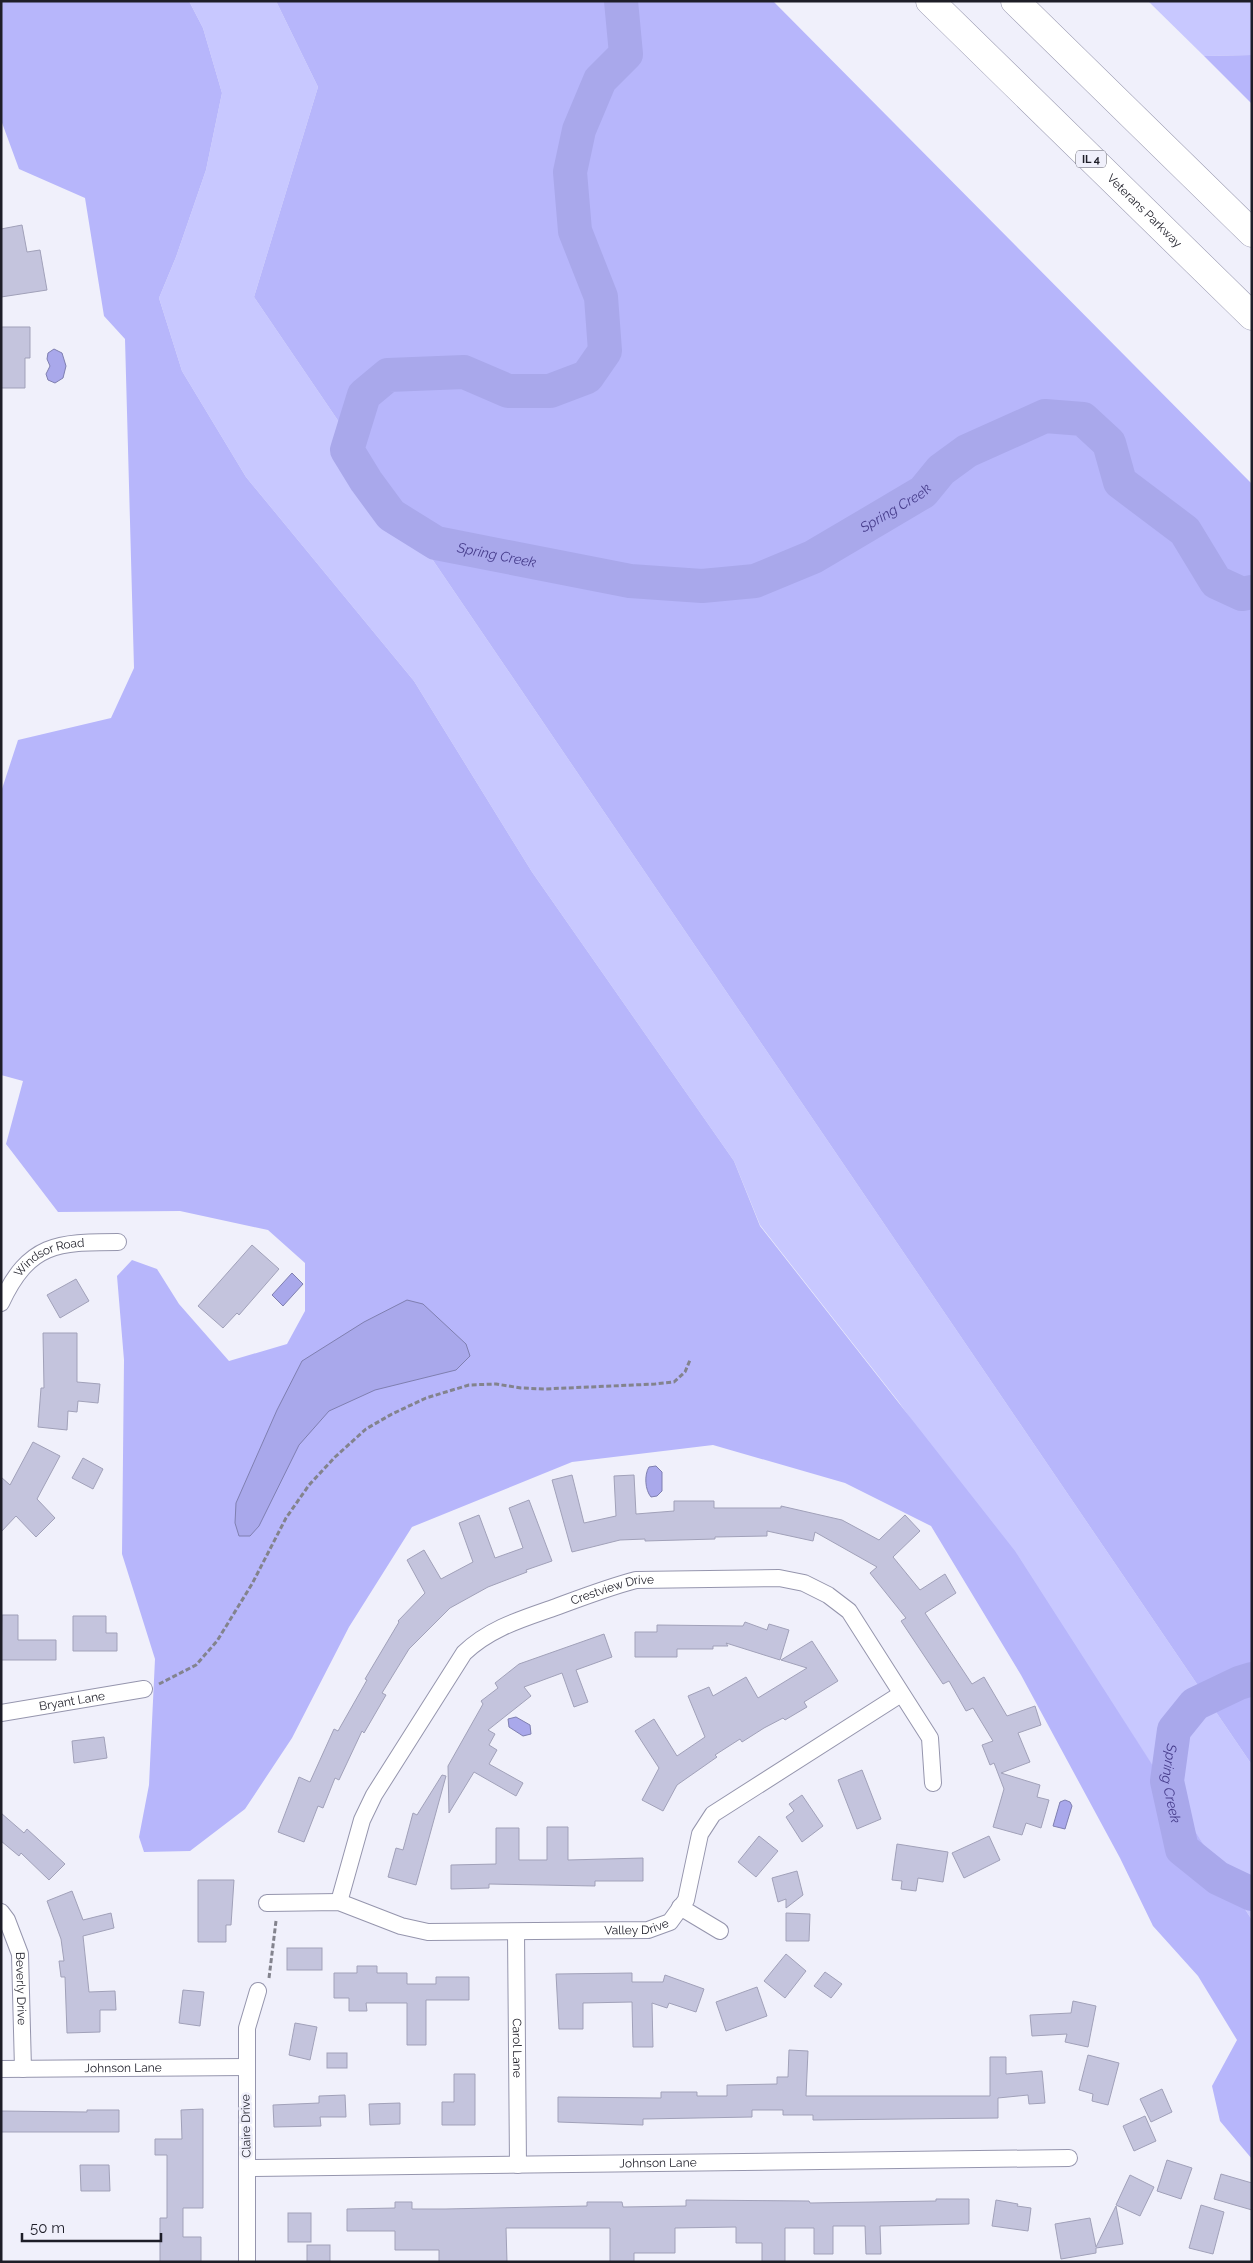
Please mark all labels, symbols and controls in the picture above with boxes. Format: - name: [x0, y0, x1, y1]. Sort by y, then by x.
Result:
- road number: IL 4: [1076, 150, 1106, 168]
- street label: Veterans Parkway: [1104, 171, 1185, 251]
- water label: Spring Creek: [856, 480, 935, 536]
- water label: Spring Creek: [455, 539, 538, 571]
- street label: Windsor Road: [11, 1236, 85, 1280]
- street label: Crestview Drive: [569, 1573, 654, 1608]
- street label: Bryant Lane: [38, 1689, 106, 1714]
- water label: Spring Creek: [1159, 1742, 1184, 1825]
- street label: Valley Drive: [604, 1916, 671, 1937]
- street label: Beverly Drive: [13, 1952, 29, 2025]
- street label: Carol Lane: [510, 2018, 524, 2078]
- street label: Johnson Lane: [84, 2061, 162, 2075]
- street label: Claire Drive: [238, 2094, 254, 2158]
- street label: Johnson Lane: [619, 2156, 697, 2170]
- scale bar: [22, 2210, 161, 2242]
- text: 50 m: [30, 2219, 65, 2237]

